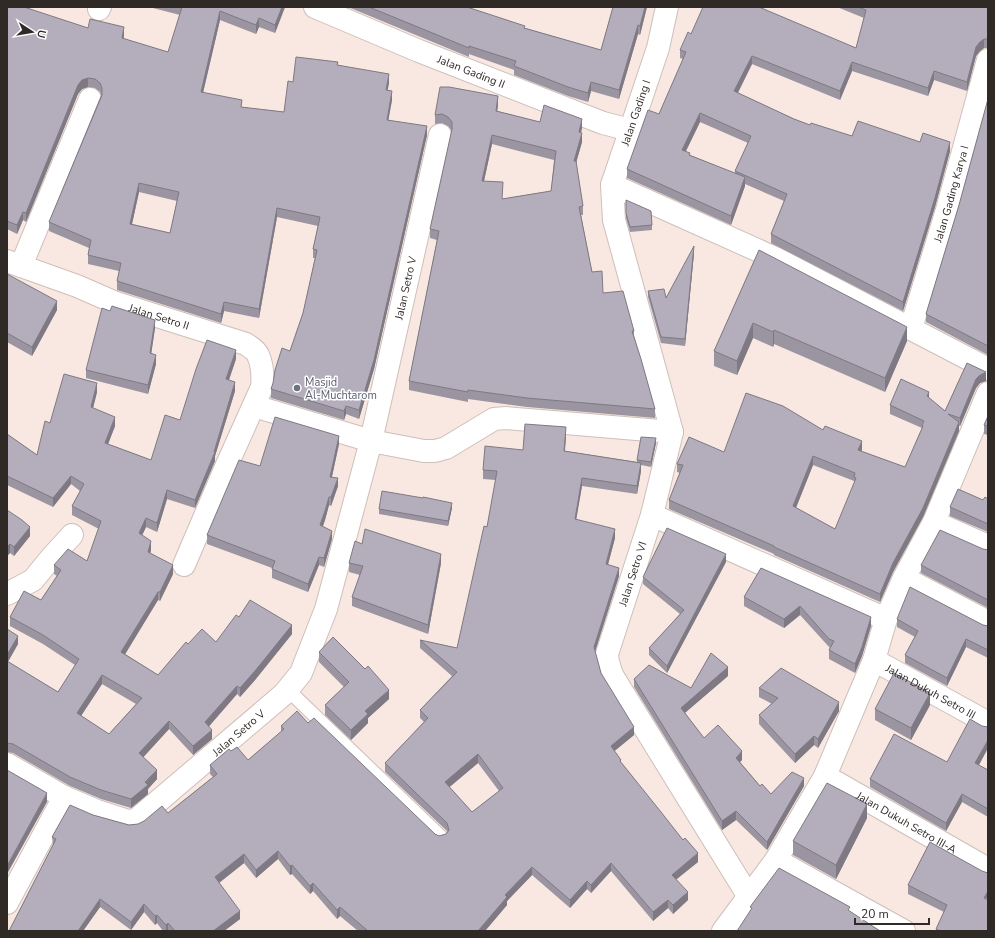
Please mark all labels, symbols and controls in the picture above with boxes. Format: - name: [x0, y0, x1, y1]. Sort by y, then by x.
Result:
- north arrow: [12, 12, 52, 52]
- text: U: [33, 28, 49, 40]
- street label: Jalan Gading II: [434, 51, 507, 91]
- street label: Jalan Gading I: [617, 78, 654, 149]
- street label: Jalan Gading Karya I: [930, 144, 972, 245]
- street label: Jalan Setro V: [391, 254, 420, 322]
- street label: Jalan Setro II: [126, 300, 191, 333]
- place label: Masjid Al-Muchtarom: [305, 375, 377, 403]
- marker: Masjid Al-Muchtarom: [292, 383, 302, 393]
- street label: Jalan Setro VI: [615, 540, 651, 609]
- street label: Jalan Dukuh Setro III: [882, 660, 978, 722]
- street label: Jalan Setro V: [208, 706, 268, 760]
- street label: Jalan Dukuh Setro III-A: [853, 788, 959, 857]
- scale bar: [855, 900, 929, 926]
- text: 20 m: [861, 906, 889, 922]

